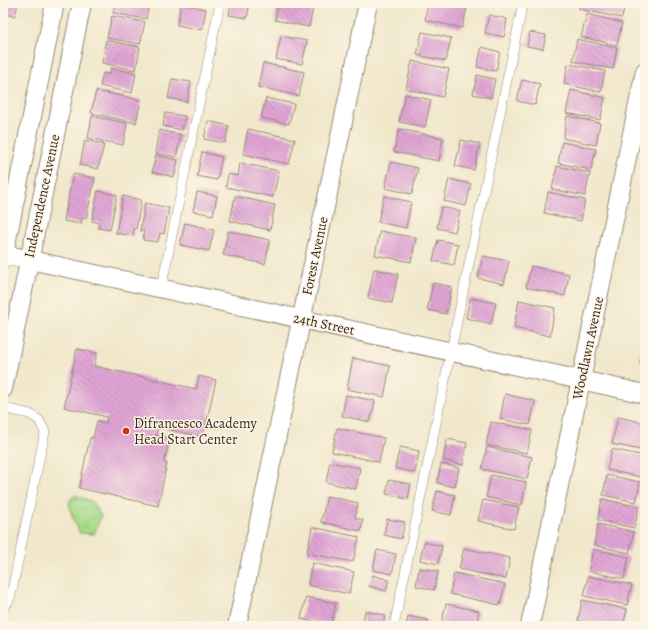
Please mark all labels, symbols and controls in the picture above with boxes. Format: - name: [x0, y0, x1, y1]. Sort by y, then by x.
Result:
- street label: Independence Avenue: [20, 133, 64, 259]
- street label: Forest Avenue: [297, 215, 333, 297]
- street label: Woodlawn Avenue: [568, 295, 608, 402]
- street label: 24th Street: [292, 308, 357, 340]
- place label: Difrancesco Academy Head Start Center: [134, 414, 257, 449]
- marker: Difrancesco Academy Head Start Center: [121, 426, 131, 436]

